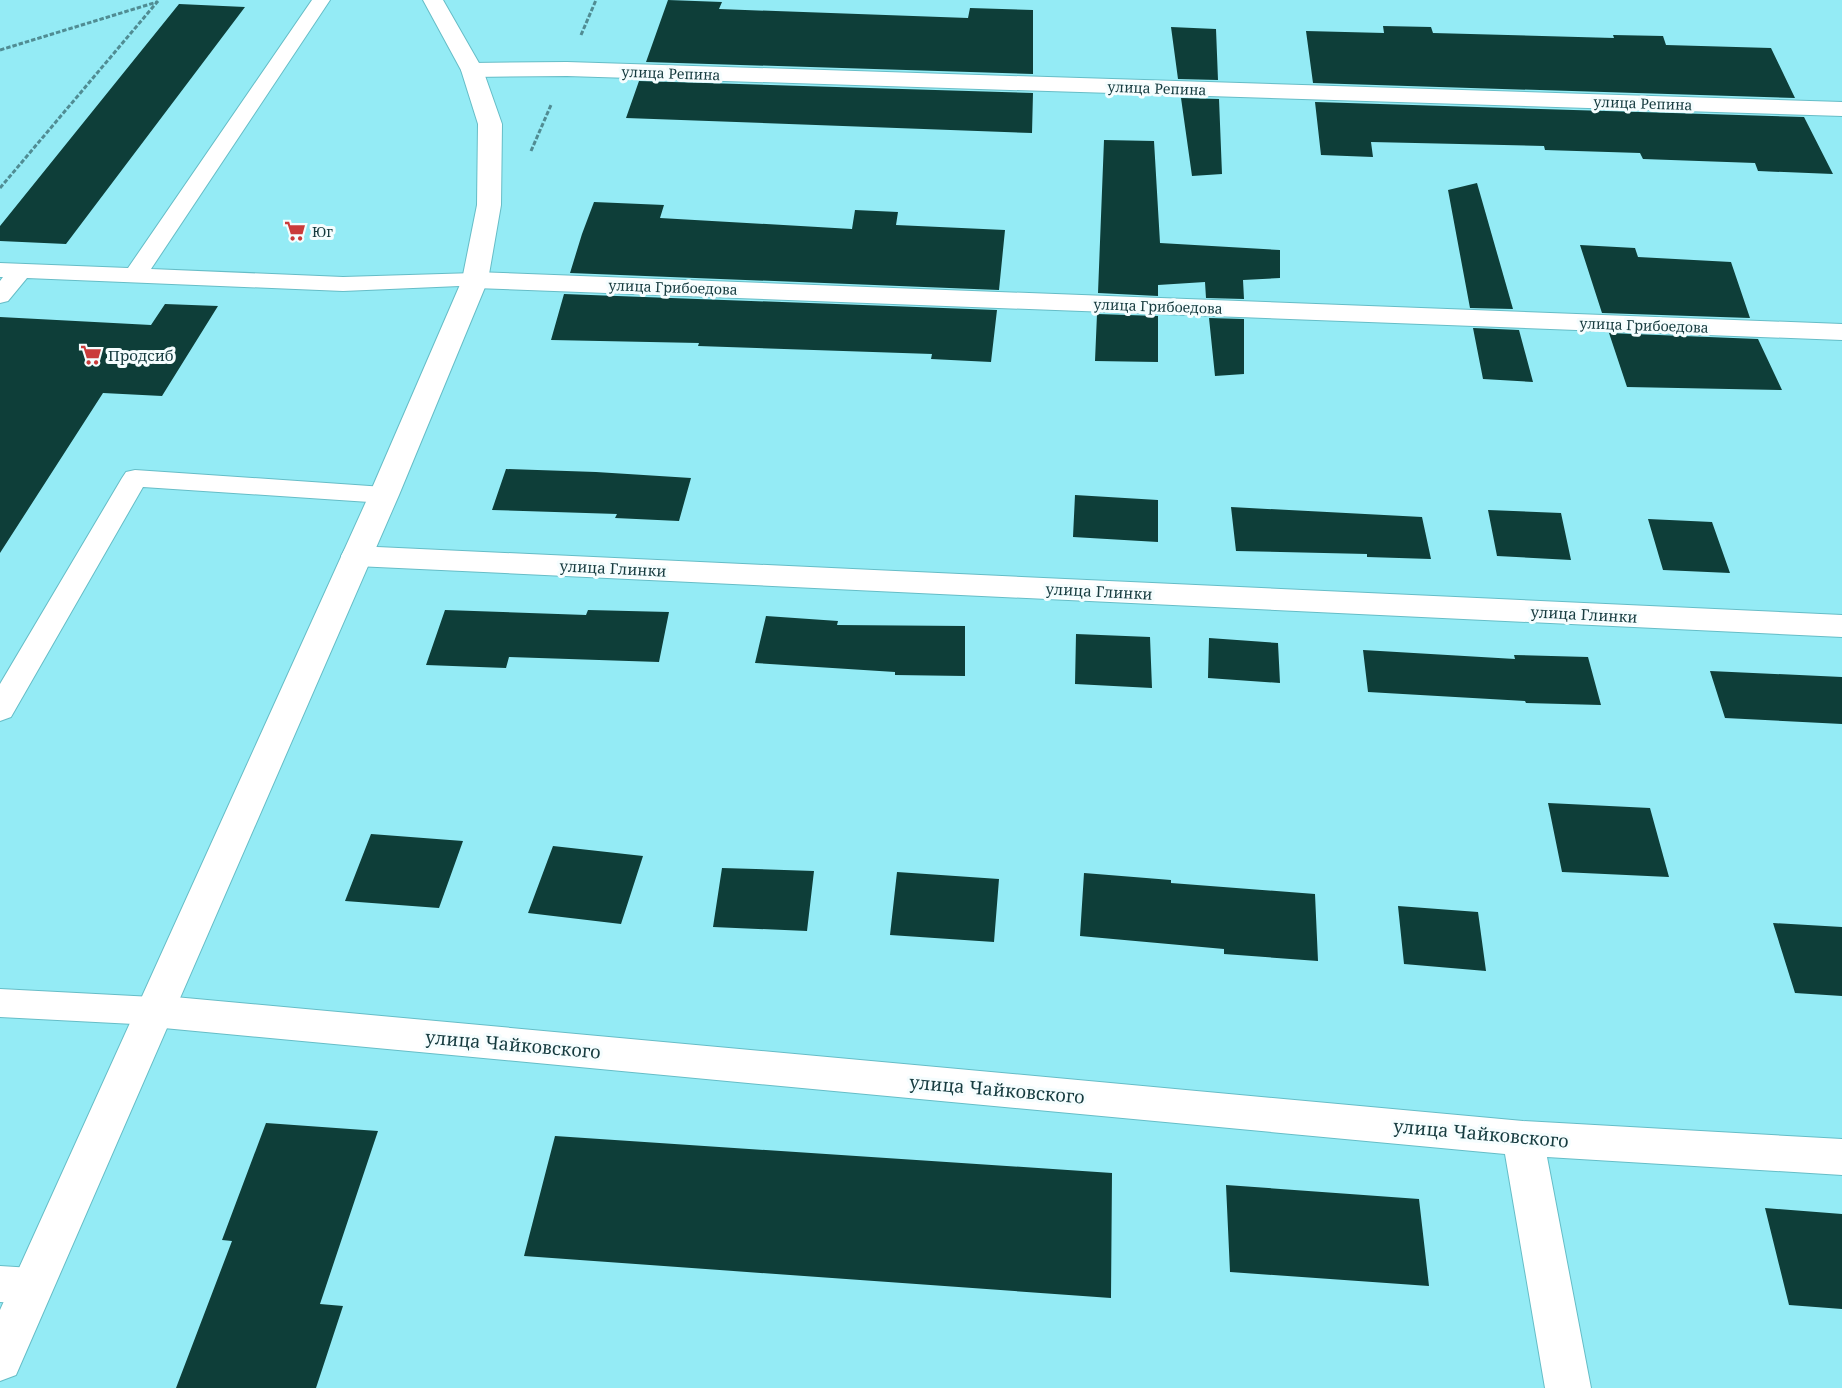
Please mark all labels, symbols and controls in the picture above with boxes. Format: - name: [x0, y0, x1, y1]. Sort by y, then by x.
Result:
- street label: улица Репина: [621, 62, 721, 84]
- street label: улица Репина: [1107, 77, 1207, 99]
- street label: улица Репина: [1593, 92, 1693, 114]
- supermarket icon: Юг: [283, 219, 307, 243]
- place label: Юг: [312, 222, 333, 241]
- street label: улица Грибоедова: [608, 275, 738, 299]
- street label: улица Грибоедова: [1093, 294, 1223, 318]
- street label: улица Грибоедова: [1579, 313, 1709, 337]
- supermarket icon: Продсиб: [79, 343, 103, 367]
- place label: Продсиб: [108, 345, 174, 365]
- street label: улица Глинки: [559, 555, 667, 581]
- street label: улица Глинки: [1045, 578, 1153, 604]
- street label: улица Глинки: [1530, 601, 1638, 627]
- street label: улица Чайковского: [424, 1024, 602, 1064]
- street label: улица Чайковского: [908, 1069, 1086, 1109]
- street label: улица Чайковского: [1392, 1113, 1570, 1153]

